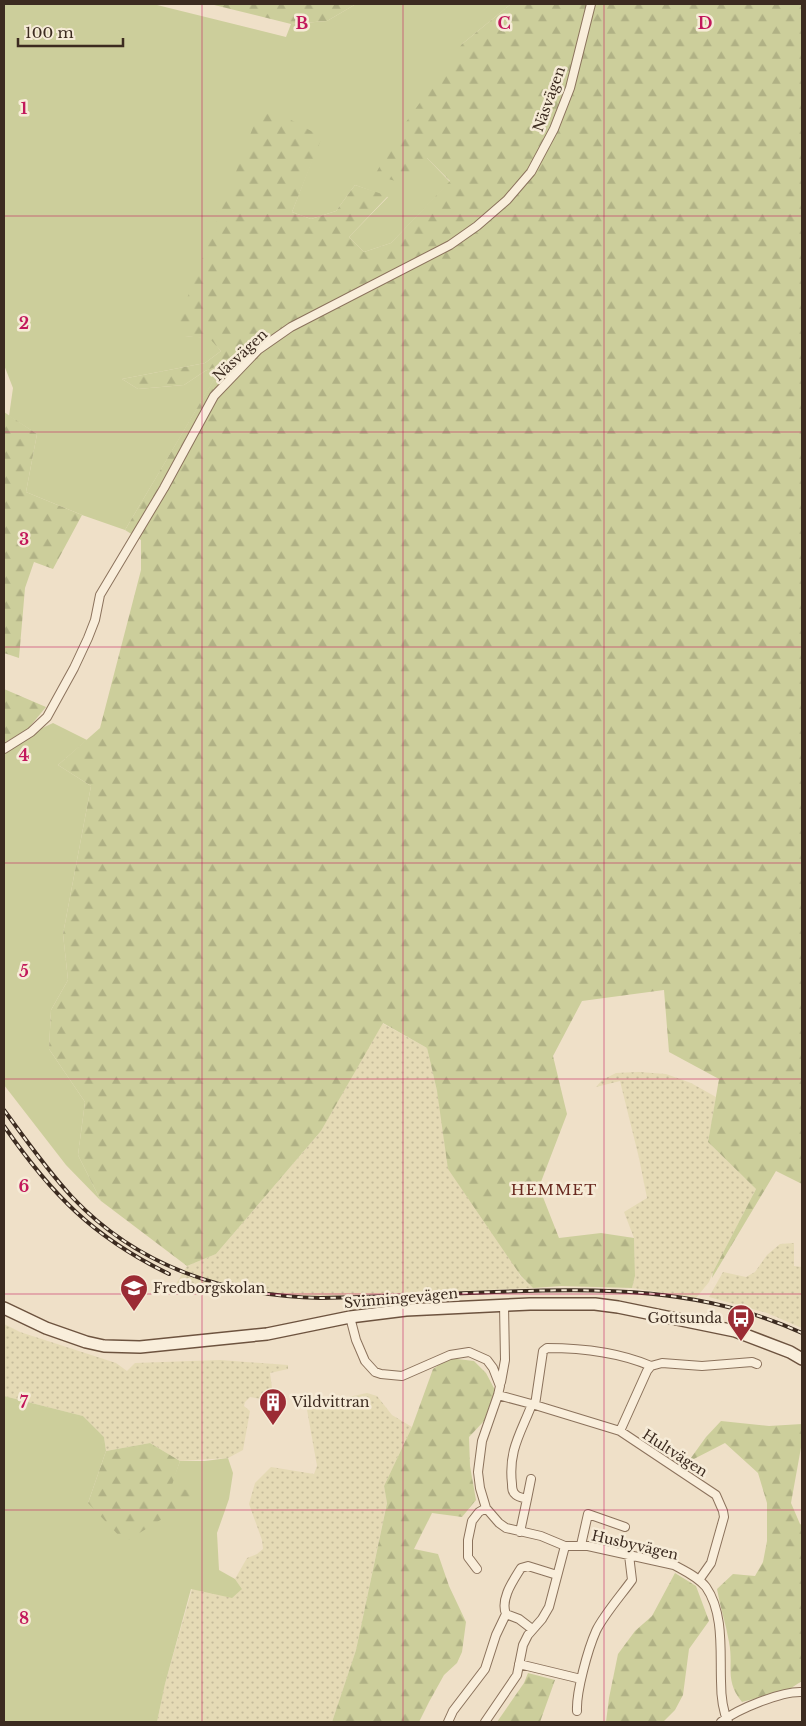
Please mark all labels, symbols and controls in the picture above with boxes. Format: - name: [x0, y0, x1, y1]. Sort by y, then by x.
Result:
- text: B: [296, 13, 309, 33]
- text: C: [497, 13, 511, 33]
- text: D: [698, 13, 712, 33]
- scale bar: [18, 15, 122, 47]
- text: 100 m: [25, 23, 74, 42]
- street label: Näsvägen: [529, 64, 569, 134]
- text: 1: [21, 98, 28, 118]
- text: 2: [19, 313, 29, 333]
- street label: Näsvägen: [209, 325, 271, 385]
- text: 3: [19, 529, 29, 549]
- text: 4: [19, 745, 29, 765]
- text: 5: [19, 961, 29, 981]
- text: 6: [19, 1176, 30, 1196]
- district label: HEMMET: [511, 1180, 597, 1199]
- school or university icon: Fredborgskolan: [119, 1273, 149, 1312]
- place label: Fredborgskolan: [153, 1279, 266, 1297]
- street label: Svinningevägen: [343, 1284, 459, 1312]
- bus stop icon: Gottsunda: [726, 1303, 756, 1342]
- place label: Gottsunda: [647, 1309, 722, 1327]
- building icon: Vildvittran: [258, 1387, 288, 1426]
- text: 7: [20, 1392, 29, 1412]
- place label: Vildvittran: [291, 1393, 370, 1411]
- street label: Hultvägen: [639, 1425, 711, 1481]
- street label: Husbyvägen: [590, 1526, 680, 1564]
- text: 8: [19, 1608, 29, 1628]

